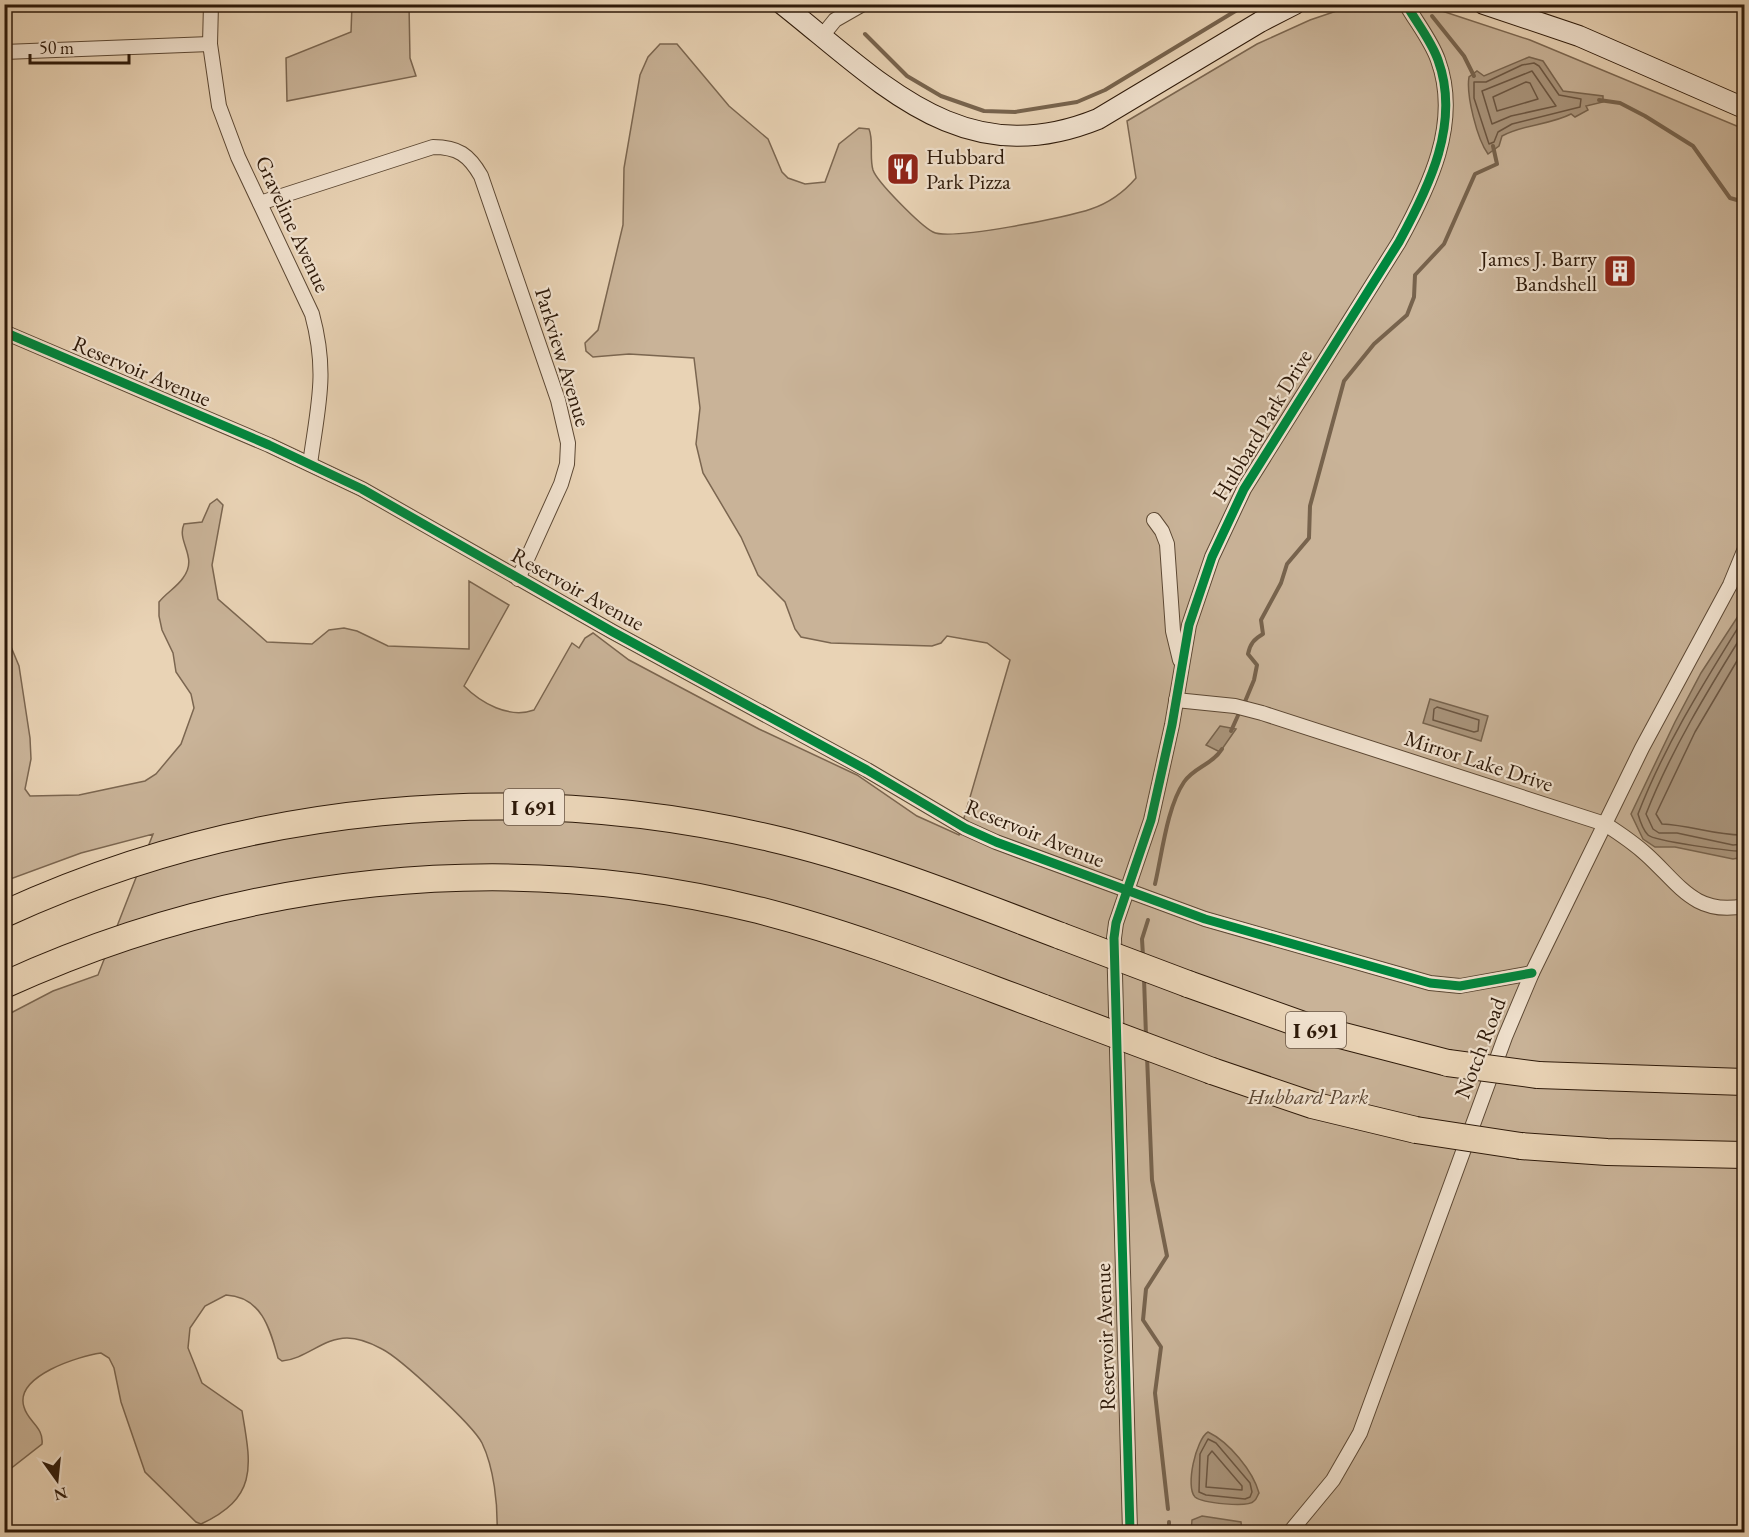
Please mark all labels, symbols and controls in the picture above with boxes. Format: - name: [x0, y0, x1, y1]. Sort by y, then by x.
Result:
- scale bar: [30, 27, 129, 65]
- text: 50 m: [39, 36, 74, 59]
- place label: Hubbard Park Pizza: [926, 142, 1011, 196]
- street label: Graveline Avenue: [249, 151, 338, 297]
- restaurant icon: Hubbard Park Pizza: [885, 151, 921, 187]
- place label: James J. Barry Bandshell: [1479, 244, 1597, 298]
- building icon: James J. Barry Bandshell: [1602, 253, 1638, 289]
- street label: Parkview Avenue: [528, 284, 598, 430]
- street label: Reservoir Avenue: [68, 329, 216, 413]
- street label: Hubbard Park Drive: [1205, 343, 1319, 506]
- street label: Reservoir Avenue: [506, 541, 650, 638]
- street label: Mirror Lake Drive: [1401, 723, 1557, 799]
- road number: I 691: [504, 789, 564, 825]
- street label: Reservoir Avenue: [961, 792, 1109, 874]
- street label: Notch Road: [1447, 993, 1513, 1103]
- road number: I 691: [1286, 1012, 1346, 1048]
- park label: Hubbard Park: [1246, 1082, 1369, 1111]
- street label: Reservoir Avenue: [1088, 1262, 1122, 1411]
- north arrow: [27, 1450, 87, 1510]
- text: N: [52, 1482, 70, 1506]

